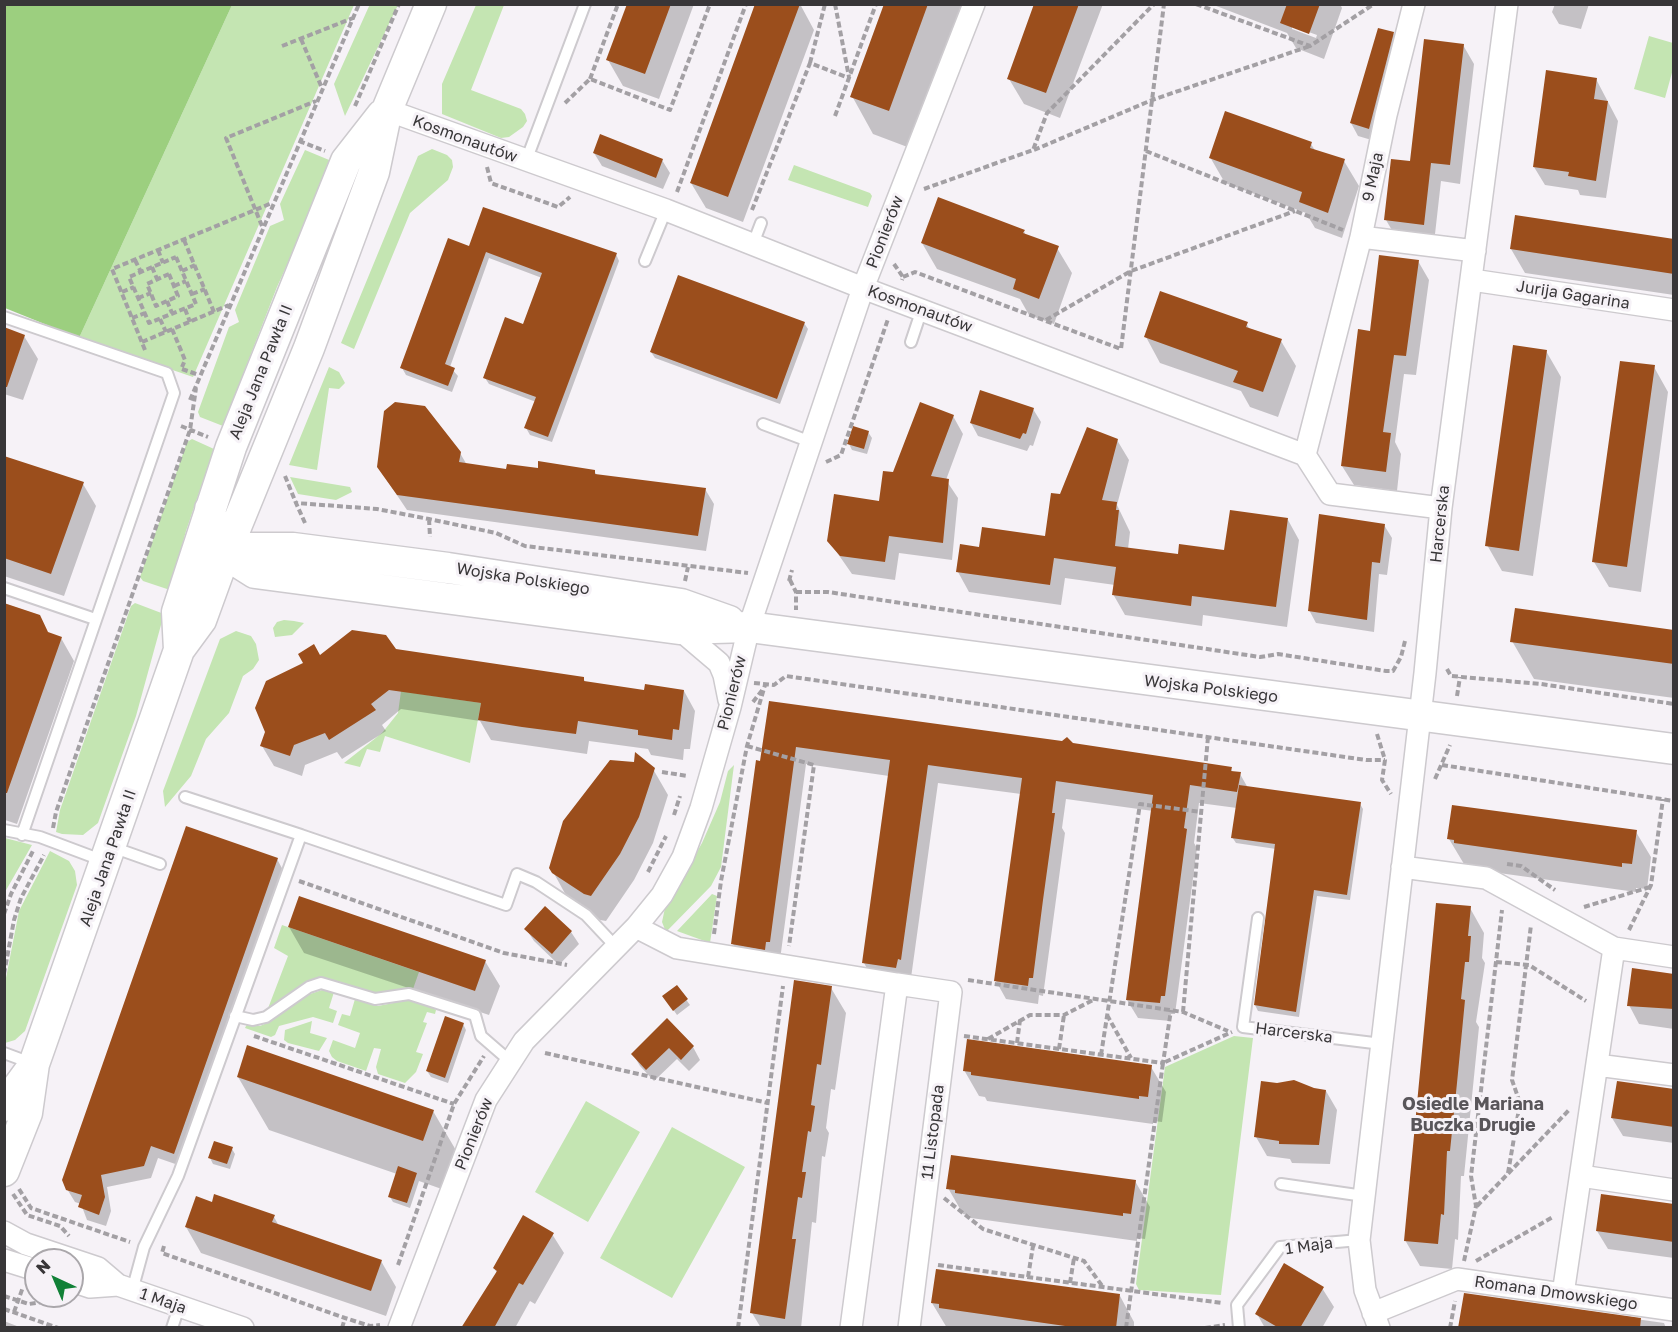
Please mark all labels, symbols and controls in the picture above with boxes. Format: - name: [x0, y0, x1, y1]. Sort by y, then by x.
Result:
- street label: Kosmonautów: [410, 111, 520, 167]
- street label: 9 Maja: [1358, 151, 1388, 203]
- street label: Pionierów: [862, 193, 908, 271]
- street label: Jurija Gagarina: [1515, 277, 1631, 313]
- street label: Kosmonautów: [865, 281, 975, 337]
- street label: Aleja Jana Pawła II: [225, 302, 297, 442]
- street label: Harcerska: [1426, 484, 1454, 564]
- street label: Wojska Polskiego: [455, 559, 591, 599]
- street label: Pionierów: [713, 654, 751, 732]
- street label: Wojska Polskiego: [1143, 671, 1279, 707]
- street label: Aleja Jana Pawła II: [76, 787, 140, 929]
- street label: Harcerska: [1254, 1019, 1334, 1047]
- street label: 11 Listopada: [918, 1084, 948, 1180]
- district label: Osiedle Mariana Buczka Drugie: [1402, 1093, 1544, 1136]
- street label: Pionierów: [451, 1095, 497, 1173]
- street label: 1 Maja: [1284, 1233, 1334, 1259]
- north arrow: [24, 1248, 84, 1308]
- text: N: [32, 1255, 54, 1278]
- street label: Romana Dmowskiego: [1473, 1272, 1639, 1314]
- street label: 1 Maja: [137, 1284, 189, 1318]

